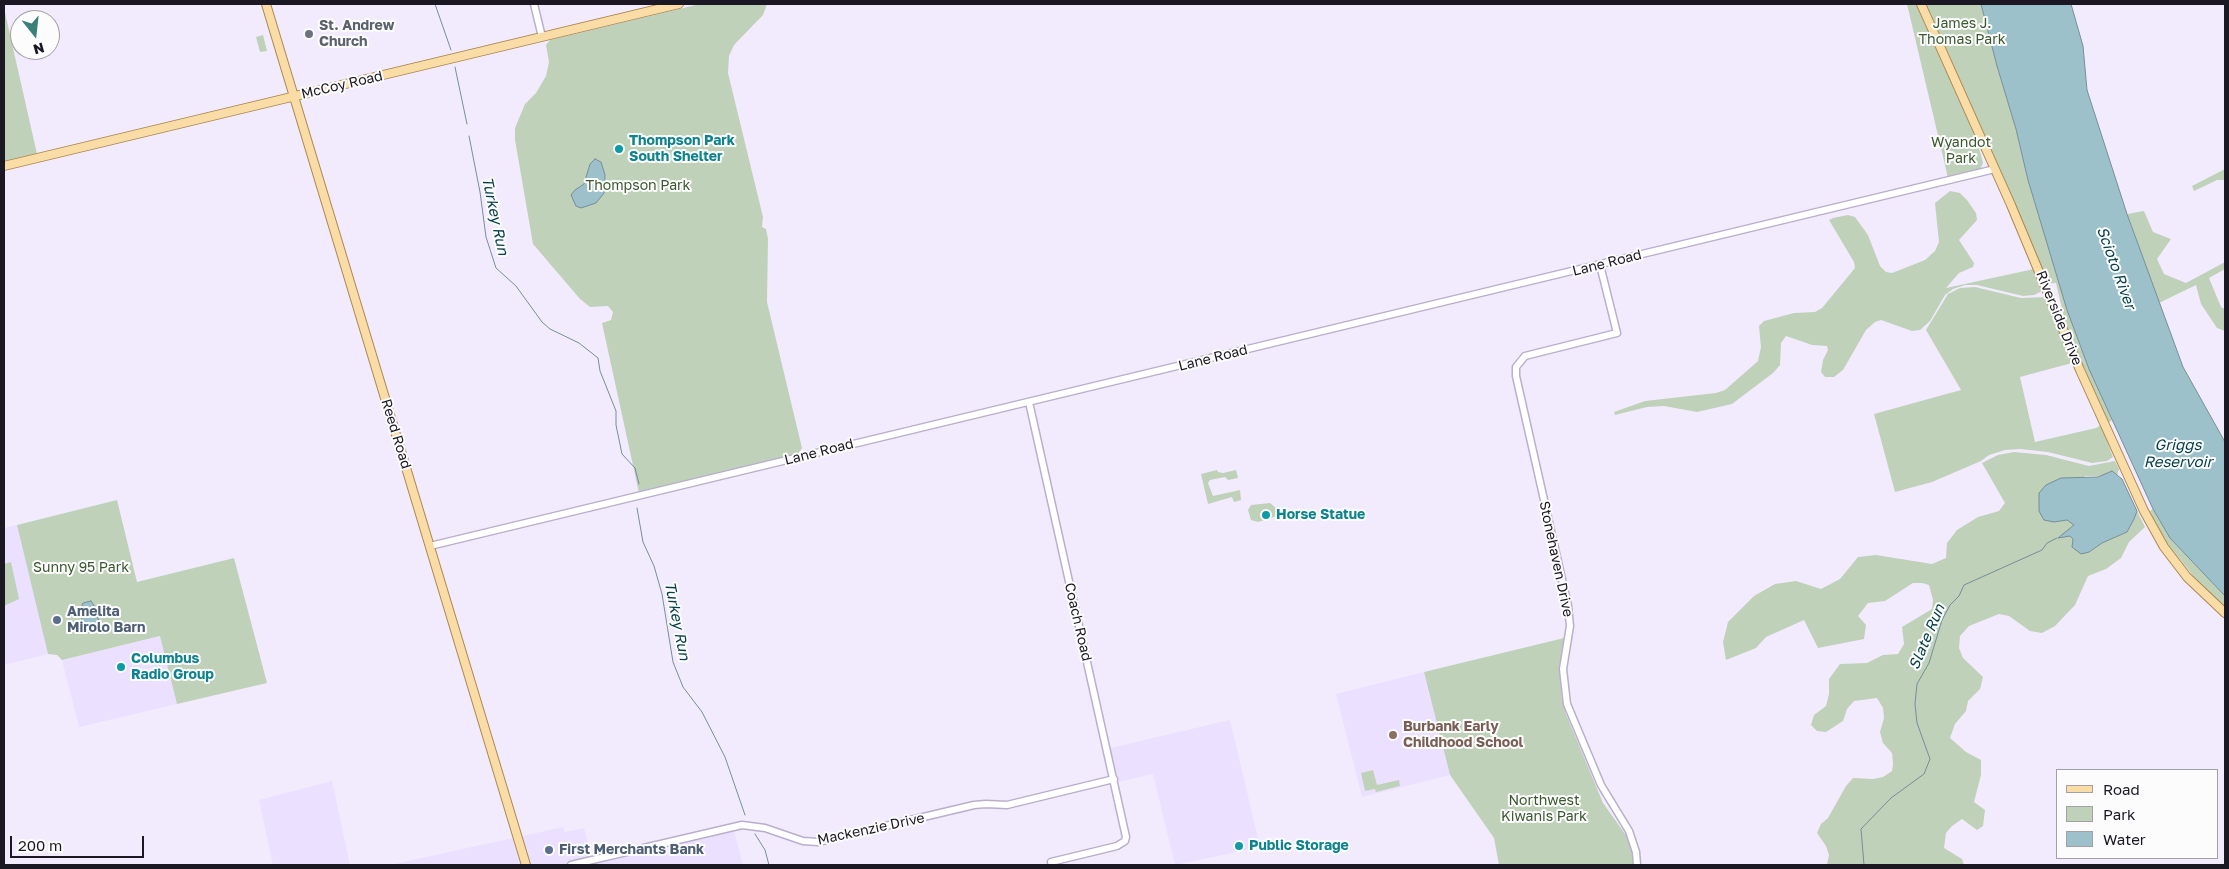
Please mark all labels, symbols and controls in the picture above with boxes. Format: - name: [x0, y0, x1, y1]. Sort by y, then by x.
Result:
- north arrow: [10, 10, 60, 60]
- park label: James J. Thomas Park: [1918, 16, 2006, 48]
- place label: St. Andrew Church: [319, 18, 394, 50]
- marker: St. Andrew Church: [303, 28, 315, 40]
- text: N: [32, 39, 46, 59]
- street label: McCoy Road: [300, 67, 384, 103]
- place label: Thompson Park South Shelter: [629, 133, 735, 166]
- park label: Wyandot Park: [1931, 135, 1991, 168]
- marker: Thompson Park South Shelter: [613, 143, 625, 155]
- water label: Turkey Run: [478, 175, 512, 257]
- park label: Thompson Park: [586, 178, 690, 194]
- water label: Scioto River: [2093, 224, 2139, 312]
- street label: Lane Road: [1571, 246, 1643, 280]
- street label: Riverside Drive: [2032, 268, 2086, 368]
- street label: Lane Road: [1177, 341, 1249, 375]
- street label: Reed Road: [377, 397, 415, 471]
- street label: Lane Road: [783, 435, 855, 469]
- water label: Griggs Reservoir: [2144, 436, 2212, 471]
- street label: Stonehaven Drive: [1536, 499, 1576, 619]
- place label: Horse Statue: [1276, 507, 1365, 523]
- marker: Horse Statue: [1260, 509, 1272, 521]
- park label: Sunny 95 Park: [33, 560, 129, 576]
- water label: Turkey Run: [661, 580, 693, 662]
- street label: Coach Road: [1061, 581, 1095, 663]
- water label: Slate Run: [1905, 602, 1949, 672]
- place label: Amelita Mirolo Barn: [67, 604, 145, 636]
- marker: Amelita Mirolo Barn: [51, 614, 63, 626]
- place label: Columbus Radio Group: [131, 651, 214, 684]
- marker: Columbus Radio Group: [115, 661, 127, 673]
- place label: Burbank Early Childhood School: [1403, 719, 1523, 752]
- marker: Burbank Early Childhood School: [1387, 729, 1399, 741]
- legend: [2056, 769, 2219, 859]
- text: Road: [2103, 780, 2140, 798]
- park label: Northwest Kiwanis Park: [1501, 793, 1587, 826]
- text: Park: [2103, 805, 2135, 823]
- street label: Mackenzie Drive: [816, 809, 926, 849]
- scale bar: [12, 826, 146, 858]
- text: Water: [2103, 830, 2146, 848]
- text: 200 m: [18, 836, 62, 854]
- place label: Public Storage: [1249, 838, 1349, 854]
- marker: Public Storage: [1233, 840, 1245, 852]
- place label: First Merchants Bank: [559, 842, 704, 858]
- marker: First Merchants Bank: [543, 844, 555, 856]

